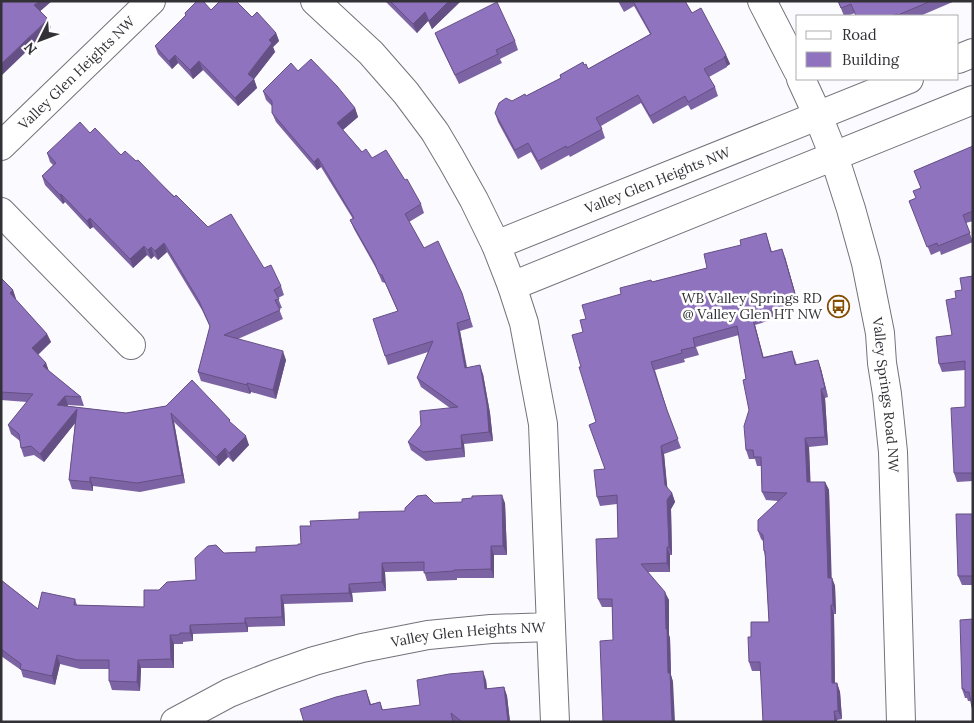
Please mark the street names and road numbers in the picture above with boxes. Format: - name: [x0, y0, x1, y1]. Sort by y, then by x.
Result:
- street label: Valley Glen Heights NW: [14, 14, 138, 134]
- street label: Valley Glen Heights NW: [581, 142, 734, 218]
- street label: Valley Springs Road NW: [868, 315, 903, 474]
- street label: Valley Glen Heights NW: [388, 618, 547, 651]

